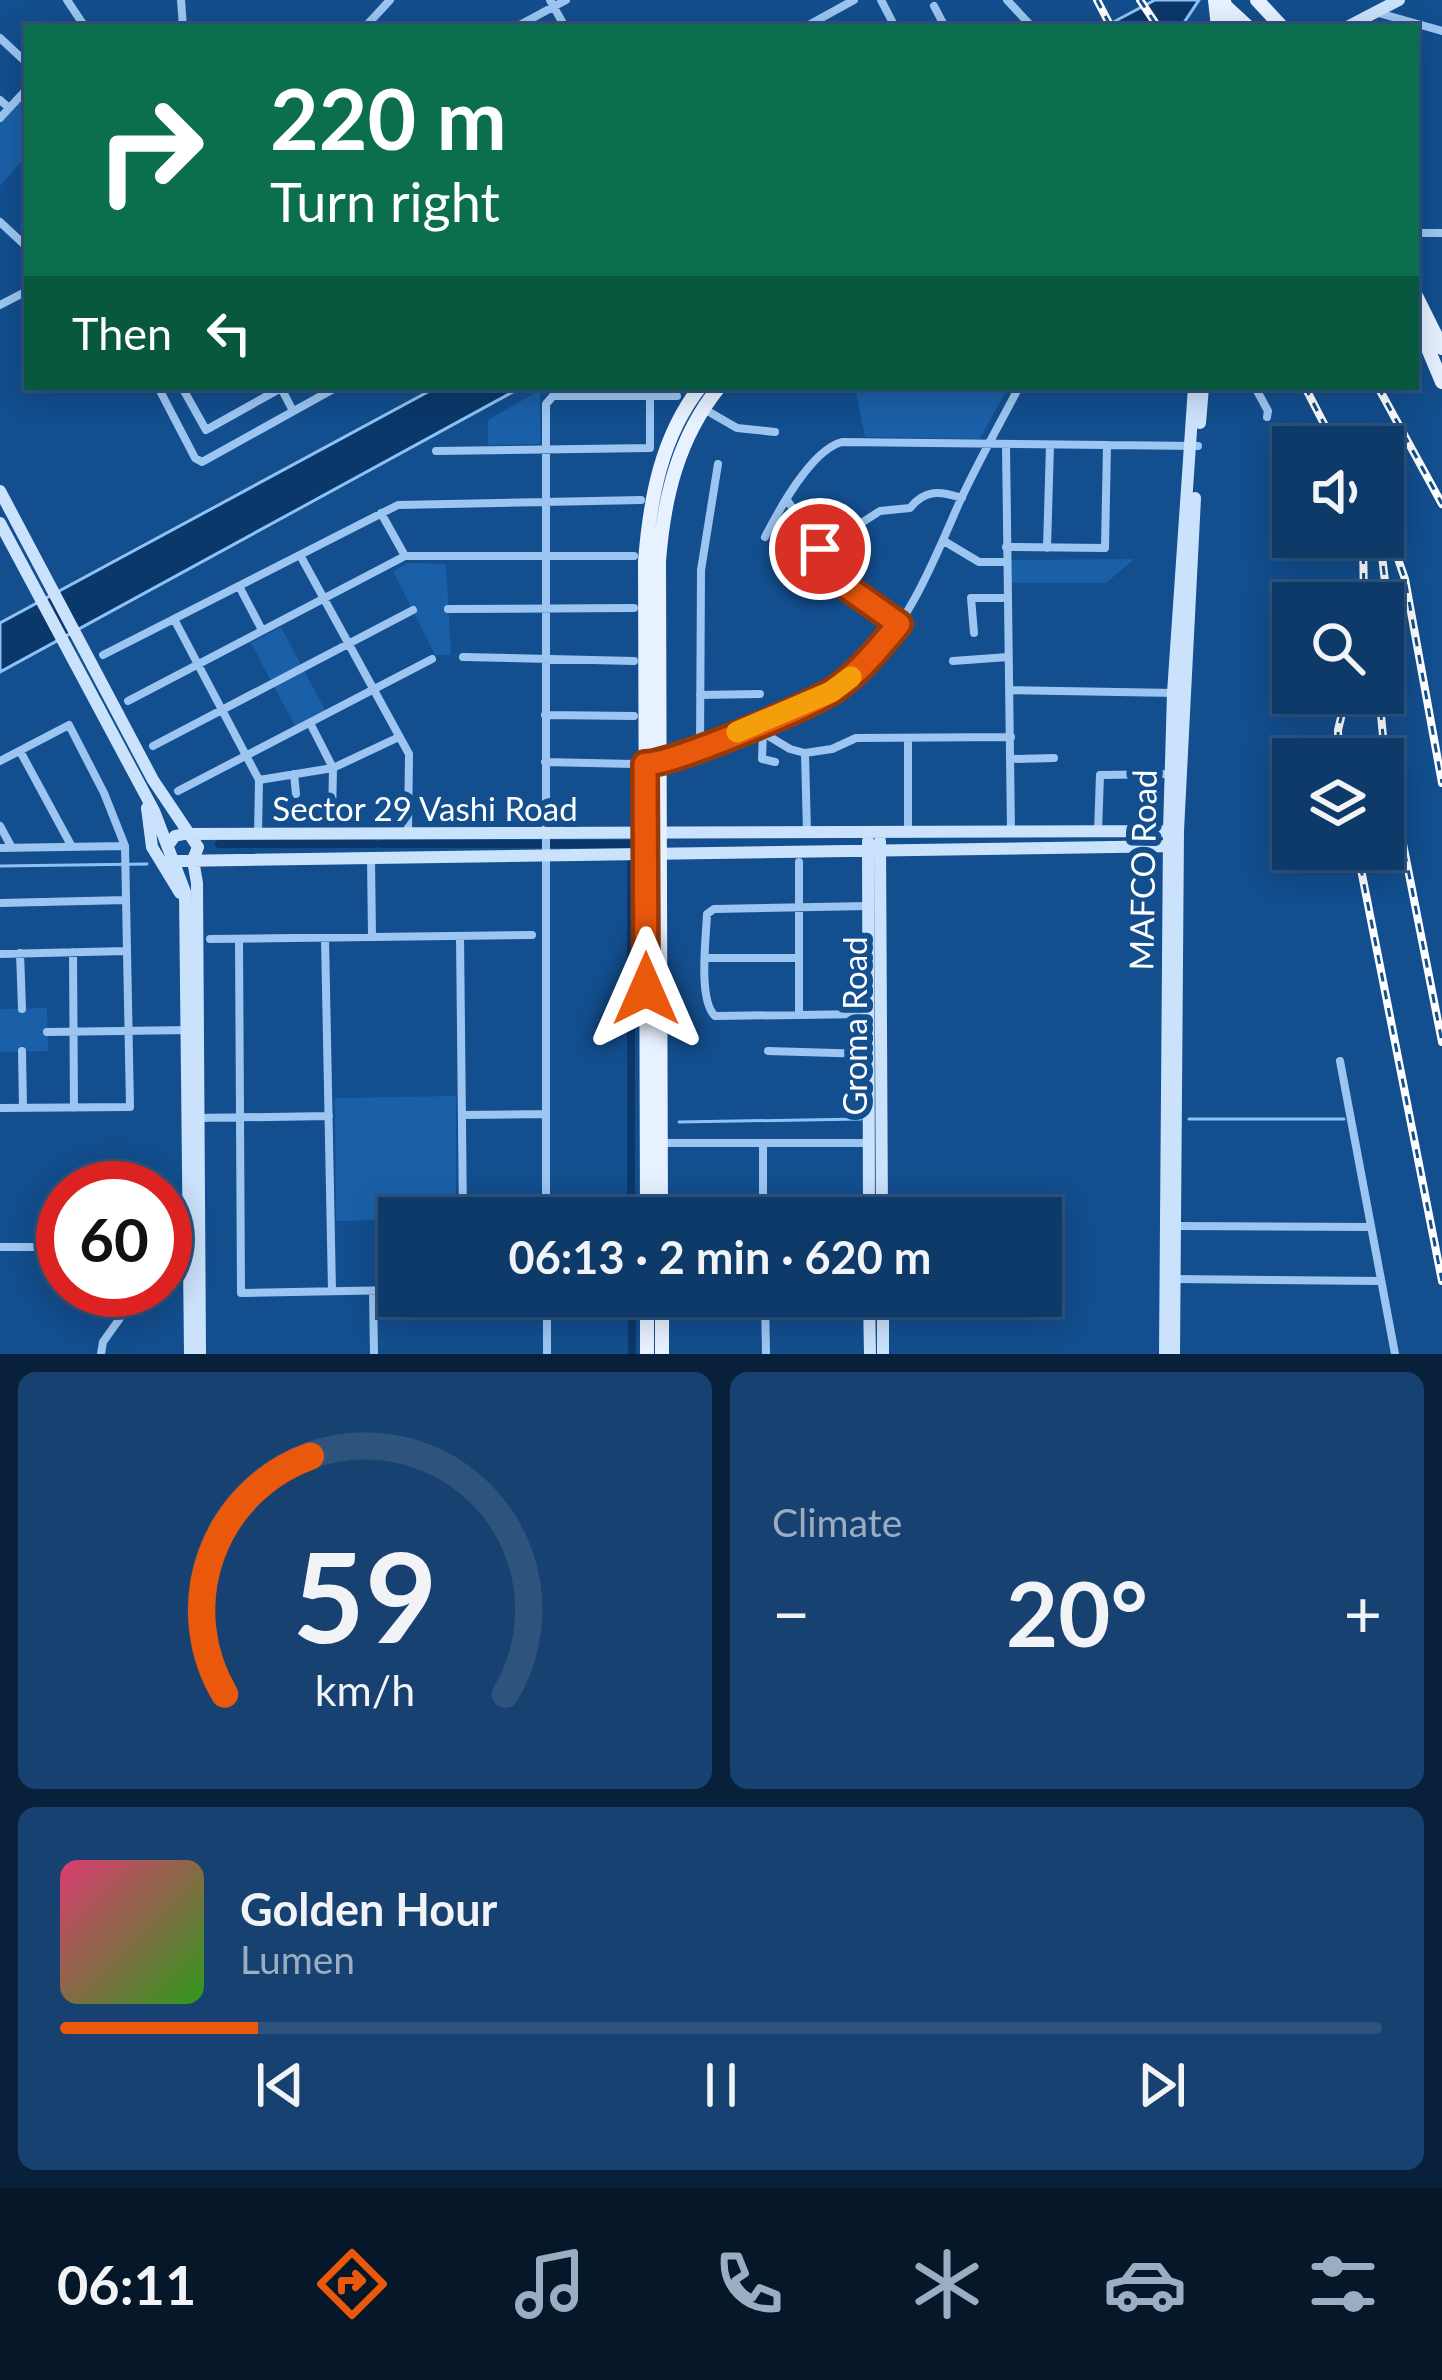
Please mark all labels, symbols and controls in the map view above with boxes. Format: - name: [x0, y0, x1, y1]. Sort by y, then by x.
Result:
- text: 220 m: [270, 67, 507, 168]
- icon: right: [72, 72, 228, 228]
- text: Turn right: [270, 169, 500, 234]
- icon: left: [196, 300, 262, 366]
- text: Then: [72, 306, 172, 360]
- map controls: [1272, 426, 1404, 870]
- button: sound: [1272, 426, 1404, 558]
- pin: [769, 498, 871, 600]
- icon: arrive: [787, 516, 853, 582]
- button: search: [1272, 582, 1404, 714]
- button: layers: [1272, 738, 1404, 870]
- street label: MAFCO Road: [1120, 769, 1164, 971]
- street label: Sector 29 Vashi Road: [272, 788, 578, 828]
- position arrow: [583, 926, 709, 1052]
- street label: Groma Road: [834, 936, 874, 1116]
- speed limit sign: 60: [36, 1161, 192, 1317]
- text: 06:13 · 2 min · 620 m: [509, 1230, 931, 1284]
- text: Climate: [772, 1499, 902, 1545]
- text: 59: [293, 1520, 437, 1670]
- text: 20°: [1006, 1558, 1148, 1666]
- text: −: [772, 1573, 810, 1652]
- text: +: [1344, 1573, 1382, 1652]
- text: km/h: [315, 1663, 415, 1714]
- text: Golden Hour: [240, 1882, 497, 1936]
- text: Lumen: [240, 1936, 355, 1982]
- icon: previous: [247, 2052, 313, 2118]
- icon: pause: [688, 2052, 754, 2118]
- icon: next: [1129, 2052, 1195, 2118]
- icon: directions: [310, 2242, 394, 2326]
- icon: music: [508, 2242, 592, 2326]
- icon: phone: [707, 2242, 791, 2326]
- icon: climate: [905, 2242, 989, 2326]
- icon: car: [1103, 2242, 1187, 2326]
- icon: filters: [1301, 2242, 1385, 2326]
- text: 06:11: [57, 2252, 196, 2317]

